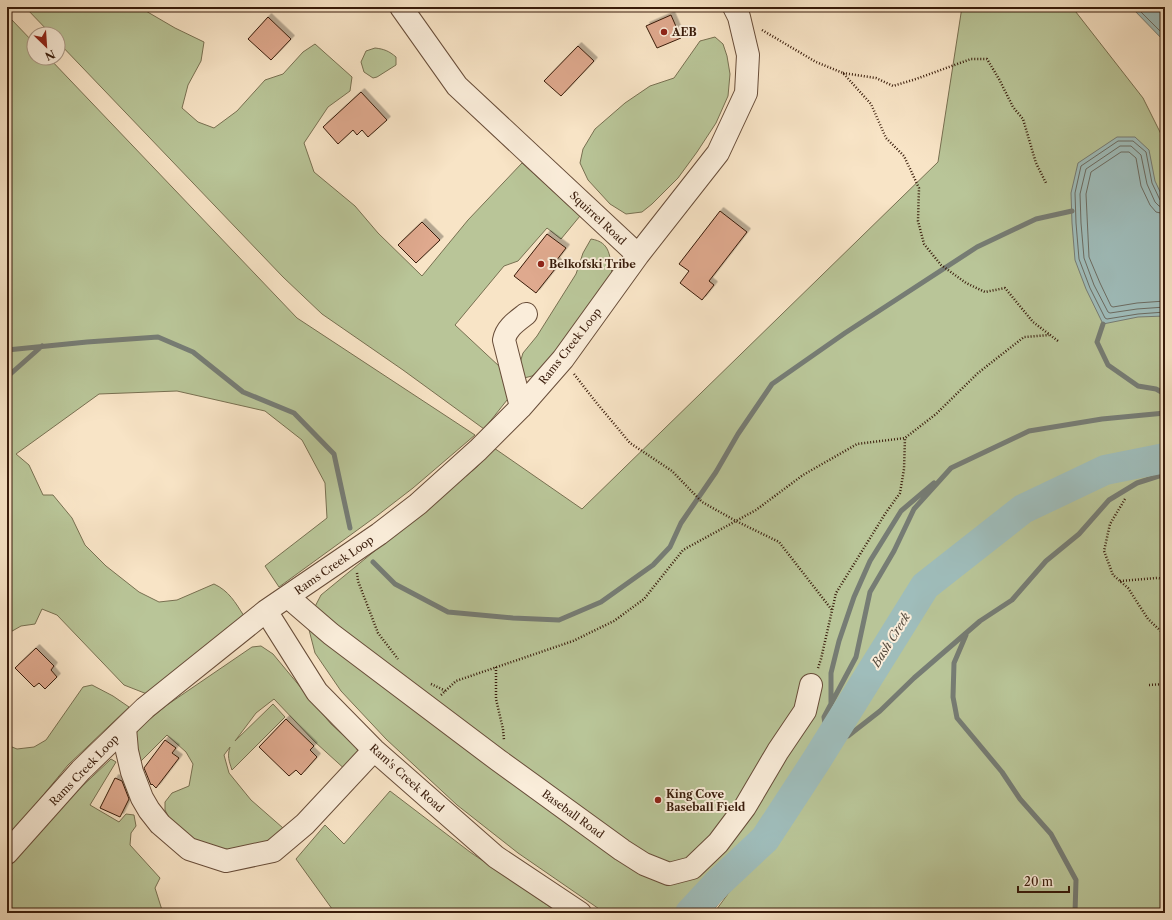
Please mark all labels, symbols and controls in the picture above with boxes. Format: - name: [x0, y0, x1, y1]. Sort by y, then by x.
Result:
- place label: AEB: [671, 25, 697, 39]
- north arrow: [26, 26, 66, 66]
- marker: AEB: [659, 27, 669, 37]
- text: N: [43, 47, 58, 64]
- street label: Squirrel Road: [567, 188, 629, 248]
- place label: Belkofski Tribe: [549, 257, 636, 271]
- marker: Belkofski Tribe: [536, 259, 546, 269]
- street label: Rams Creek Loop: [536, 305, 604, 387]
- street label: Rams Creek Loop: [292, 532, 377, 598]
- water label: Bash Creek: [867, 609, 914, 671]
- street label: Rams Creek Loop: [46, 731, 122, 809]
- street label: Ram's Creek Road: [367, 741, 447, 815]
- street label: Baseball Road: [539, 787, 607, 841]
- place label: King Cove Baseball Field: [666, 787, 746, 814]
- marker: King Cove Baseball Field: [653, 795, 663, 805]
- scale bar: [1018, 868, 1069, 894]
- text: 20 m: [1024, 874, 1053, 889]

